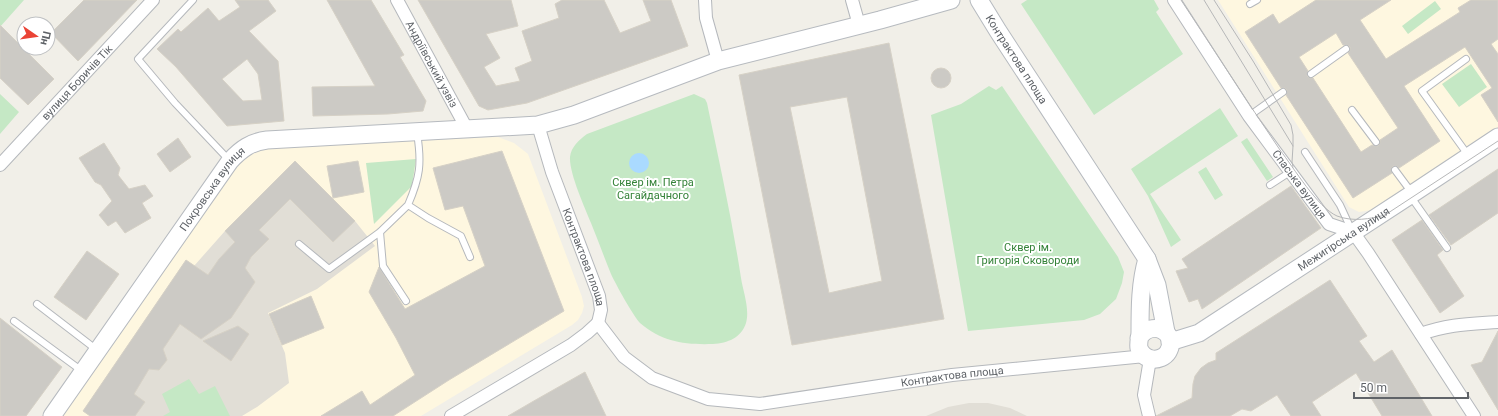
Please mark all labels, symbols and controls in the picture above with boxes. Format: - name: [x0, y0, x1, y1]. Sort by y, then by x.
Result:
- street label: Контрактова площа: [983, 12, 1050, 106]
- north arrow: [16, 16, 56, 56]
- street label: Андріївський узвіз: [403, 19, 461, 110]
- text: Пн: [37, 30, 53, 46]
- street label: вулиця Боричів Тік: [39, 42, 115, 122]
- street label: Покровська вулиця: [177, 144, 247, 234]
- street label: Спаська вулиця: [1270, 147, 1329, 221]
- park label: Сквер ім. Петра Сагайдачного: [612, 176, 694, 202]
- street label: Межигірська вулиця: [1295, 204, 1392, 273]
- street label: Контрактова площа: [560, 206, 607, 307]
- park label: Сквер ім. Григорія Сковороди: [977, 241, 1079, 267]
- street label: Контрактова площа: [900, 363, 1004, 389]
- scale bar: [1354, 374, 1468, 400]
- text: 50 m: [1360, 381, 1387, 395]

